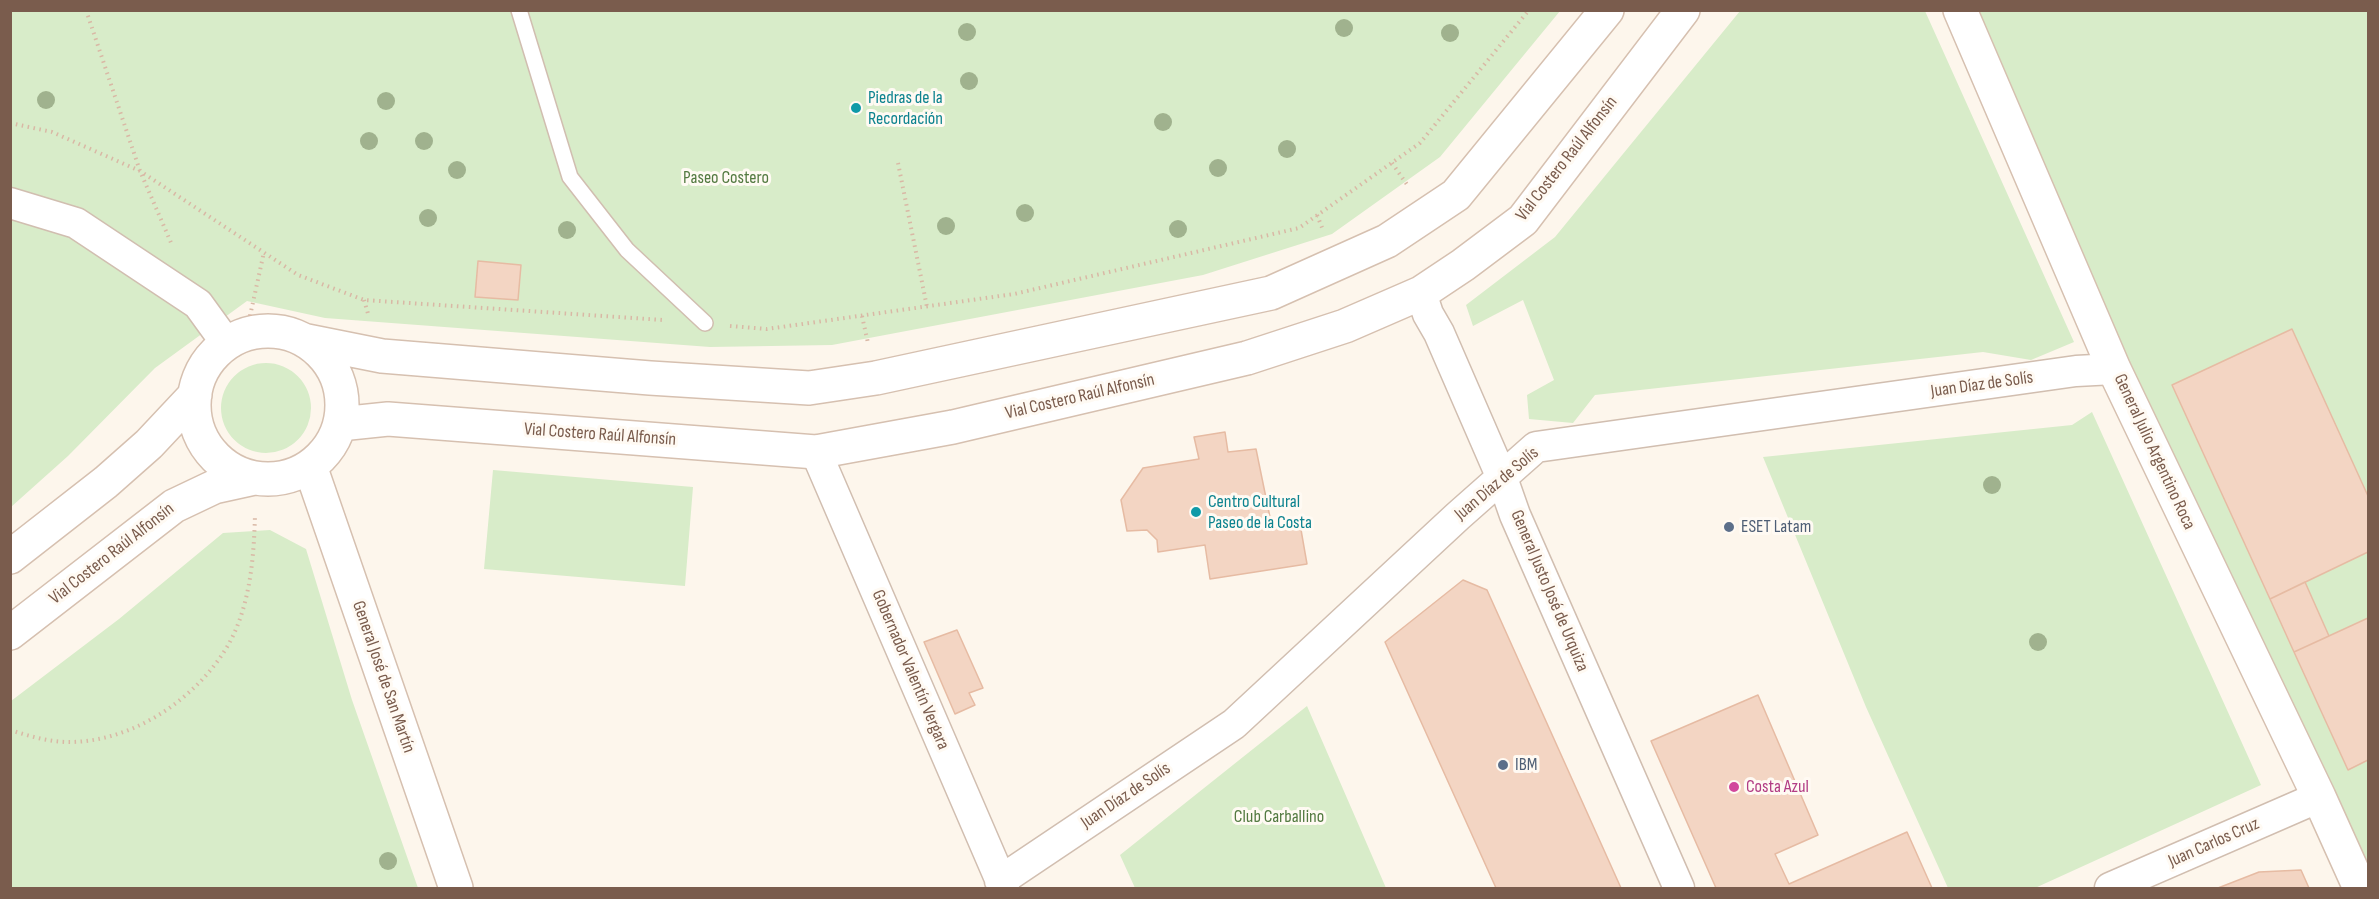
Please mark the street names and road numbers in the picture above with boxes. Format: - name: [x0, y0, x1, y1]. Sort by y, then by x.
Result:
- street label: Vial Costero Raúl Alfonsín: [1512, 92, 1622, 226]
- street label: Juan Díaz de Solís: [1929, 367, 2035, 403]
- street label: Vial Costero Raúl Alfonsín: [1003, 369, 1157, 425]
- street label: General Julio Argentino Roca: [2108, 371, 2200, 533]
- street label: Vial Costero Raúl Alfonsín: [523, 419, 677, 451]
- street label: Juan Díaz de Solís: [1451, 443, 1543, 525]
- street label: Vial Costero Raúl Alfonsín: [45, 499, 179, 609]
- street label: General Justo José de Urquiza: [1505, 507, 1593, 675]
- street label: Gobernador Valentín Vergara: [867, 587, 953, 753]
- street label: General José de San Martín: [347, 598, 419, 756]
- street label: Juan Díaz de Solís: [1077, 758, 1175, 834]
- street label: Juan Carlos Cruz: [2165, 813, 2263, 873]

